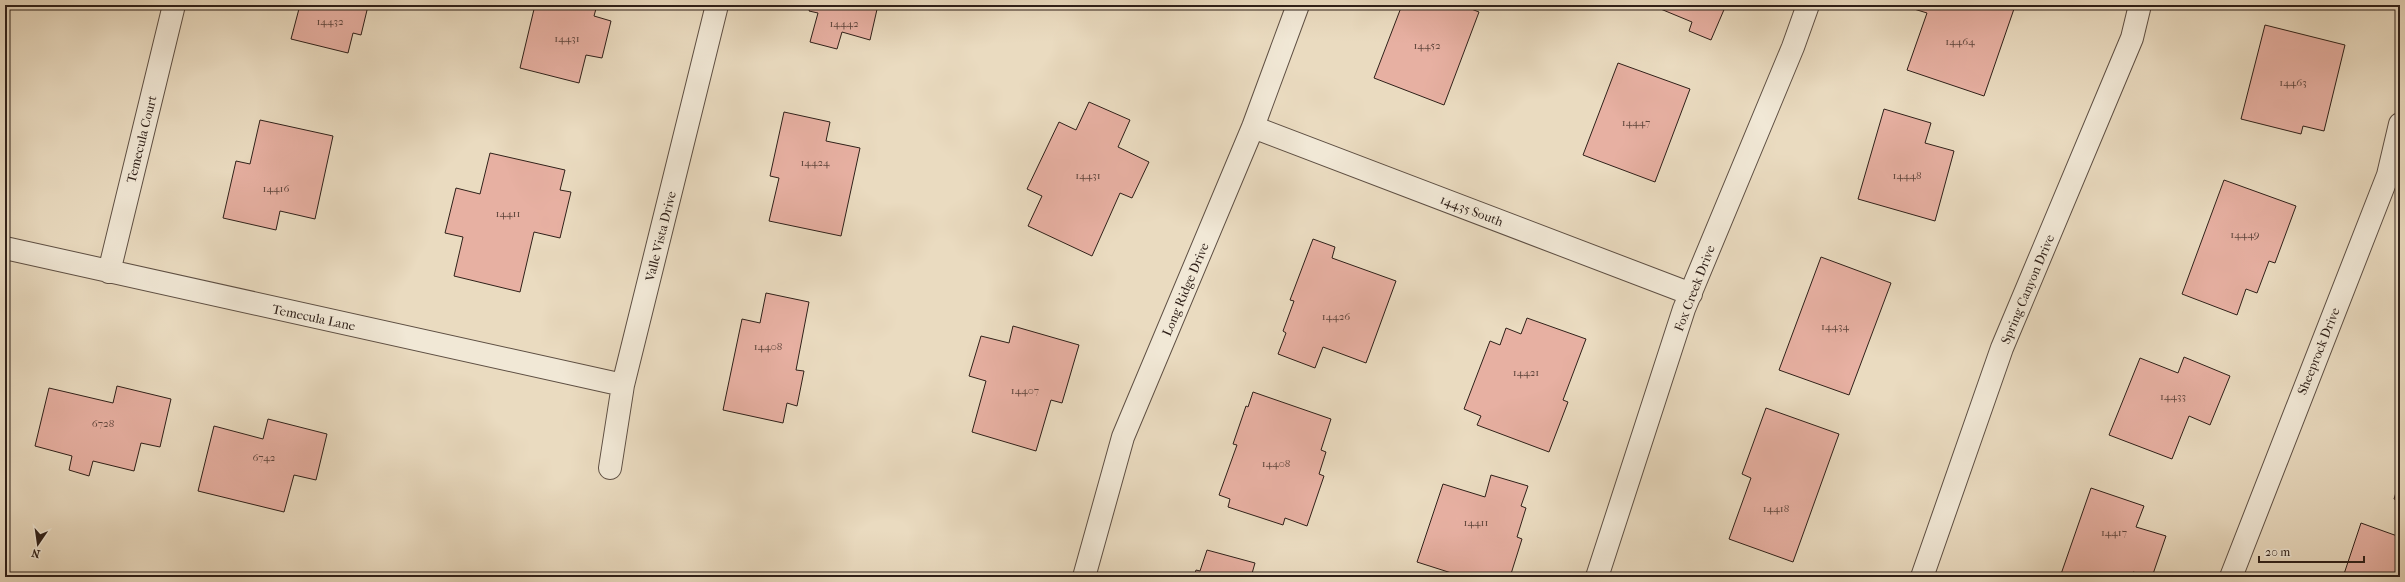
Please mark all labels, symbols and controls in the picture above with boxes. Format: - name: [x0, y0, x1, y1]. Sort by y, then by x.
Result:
- house number: 14432: [316, 15, 344, 28]
- house number: 14442: [829, 17, 859, 30]
- house number: 14431: [554, 32, 580, 45]
- house number: 14464: [1945, 35, 1975, 48]
- house number: 14452: [1413, 39, 1441, 52]
- house number: 14463: [2279, 76, 2307, 89]
- street label: Temecula Court: [123, 93, 160, 184]
- house number: 14447: [1622, 116, 1650, 129]
- house number: 14424: [800, 156, 830, 169]
- house number: 14431: [1075, 169, 1101, 182]
- house number: 14448: [1892, 169, 1922, 182]
- house number: 14416: [263, 182, 289, 195]
- street label: Valle Vista Drive: [642, 189, 679, 284]
- street label: 14435 South: [1438, 192, 1506, 230]
- house number: 14411: [496, 207, 520, 220]
- house number: 14449: [2230, 228, 2260, 241]
- street label: Spring Canyon Drive: [1998, 232, 2058, 346]
- street label: Long Ridge Drive: [1159, 240, 1212, 338]
- street label: Fox Creek Drive: [1671, 242, 1718, 333]
- street label: Temecula Lane: [271, 301, 357, 334]
- street label: Sheeprock Drive: [2294, 305, 2343, 397]
- house number: 14426: [1322, 310, 1350, 323]
- house number: 14434: [1821, 320, 1849, 333]
- house number: 14408: [754, 340, 782, 353]
- house number: 14421: [1513, 366, 1539, 379]
- house number: 14407: [1011, 384, 1039, 397]
- house number: 14433: [2160, 390, 2186, 403]
- house number: 6728: [92, 417, 114, 430]
- house number: 6742: [252, 451, 276, 464]
- house number: 14408: [1262, 457, 1290, 470]
- house number: 14418: [1763, 502, 1789, 515]
- house number: 14411: [1464, 516, 1488, 529]
- north arrow: [18, 524, 58, 564]
- house number: 14417: [2101, 526, 2127, 539]
- scale bar: [2259, 538, 2364, 564]
- text: 20 m: [2265, 545, 2290, 559]
- text: N: [30, 546, 41, 561]

